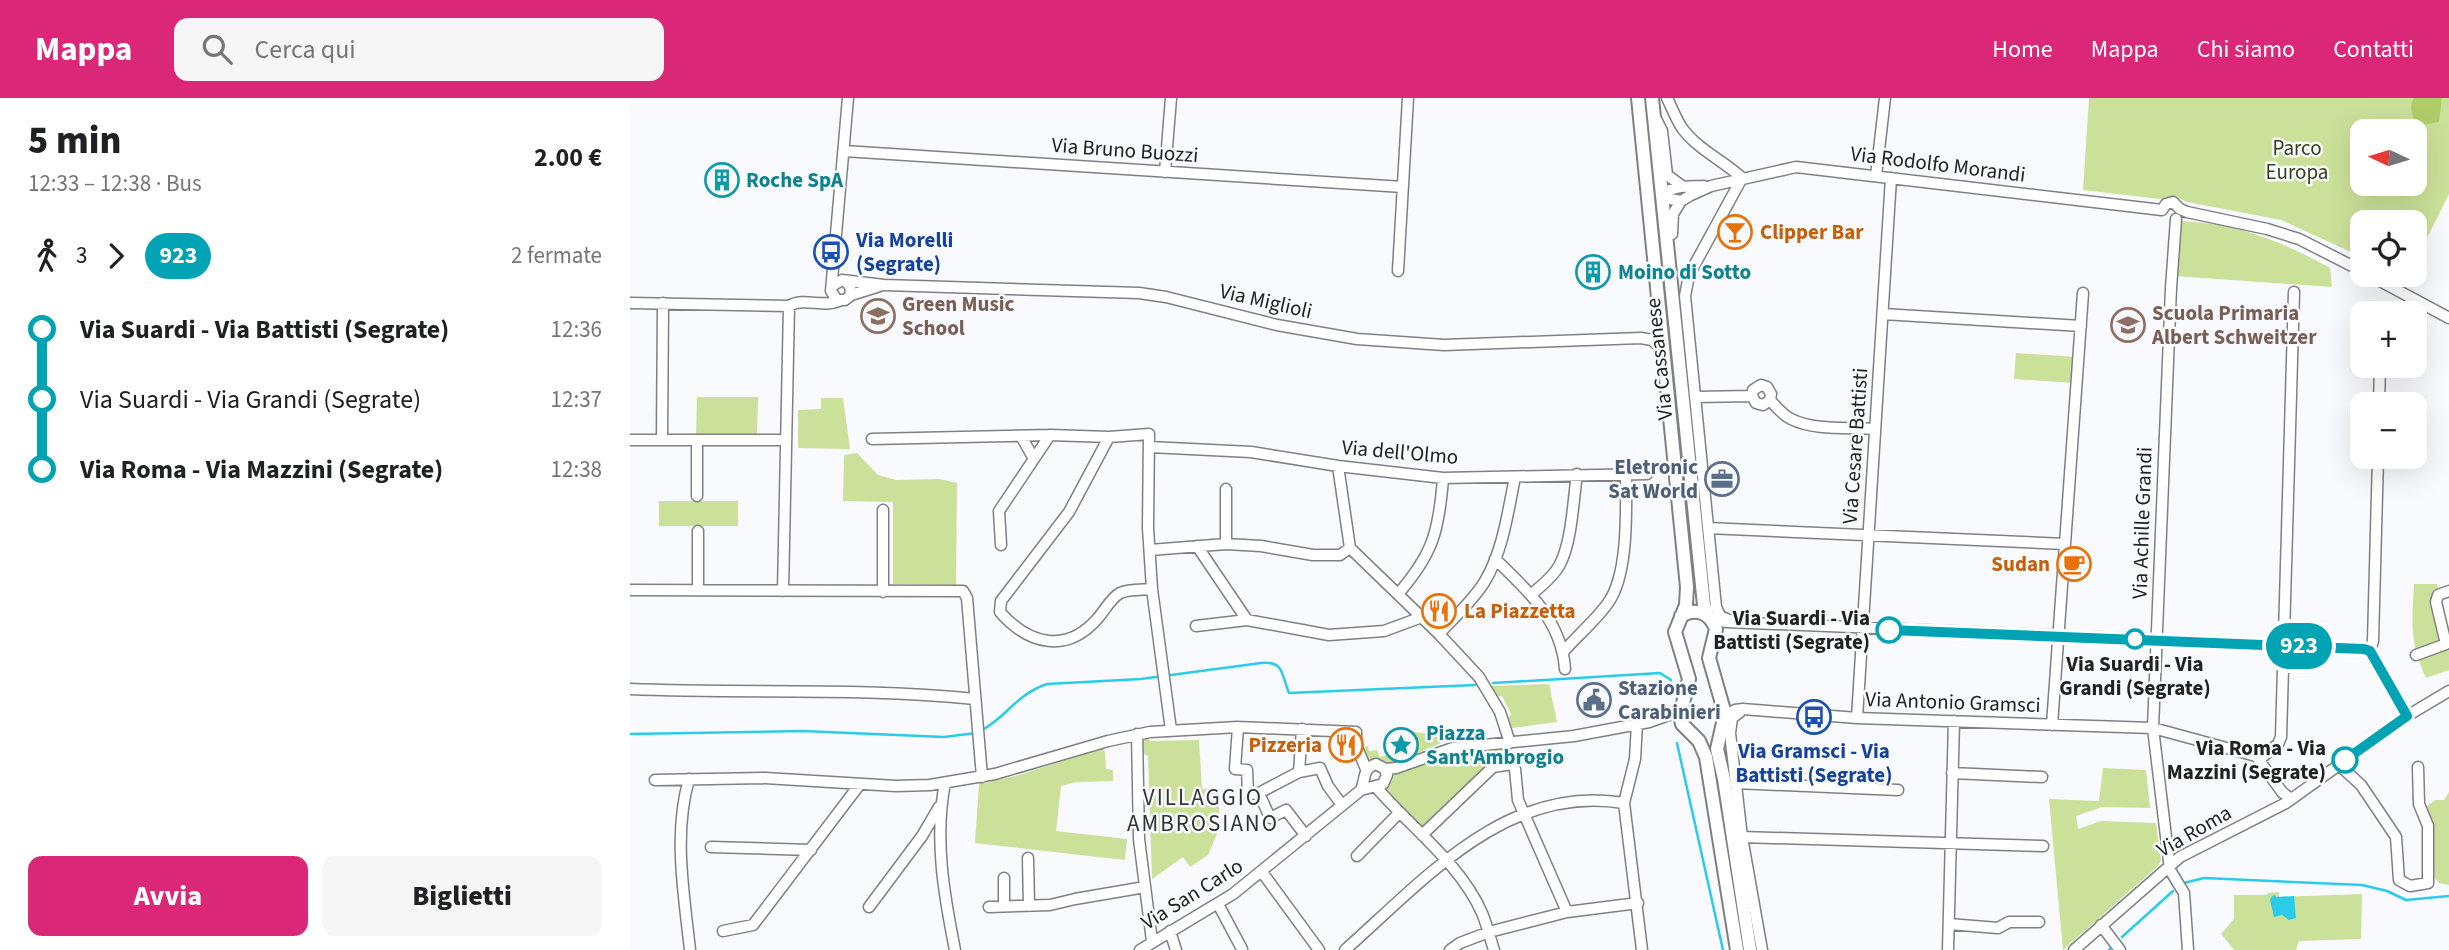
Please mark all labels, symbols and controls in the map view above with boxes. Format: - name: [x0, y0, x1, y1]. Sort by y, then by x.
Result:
- search box: [174, 18, 664, 81]
- text: Mappa: [35, 26, 132, 73]
- icon: search: [198, 30, 236, 68]
- text: Cerca qui: [254, 31, 356, 68]
- text: Home: [1992, 32, 2053, 67]
- text: Mappa: [2091, 32, 2159, 67]
- text: Chi siamo: [2197, 32, 2295, 67]
- text: Contatti: [2333, 32, 2414, 67]
- text: 5 min: [28, 114, 121, 168]
- north arrow: [2350, 119, 2427, 196]
- map controls: [2350, 119, 2427, 469]
- street label: Via Bruno Buozzi: [1051, 130, 1199, 170]
- park label: Parco Europa: [2266, 133, 2328, 187]
- street label: Via Rodolfo Morandi: [1849, 138, 2027, 190]
- text: 2.00 €: [534, 139, 602, 176]
- building icon: Roche SpA: [703, 161, 741, 199]
- place label: Roche SpA: [746, 165, 844, 195]
- text: 12:33 – 12:38 · Bus: [28, 167, 202, 200]
- button: locate: [2350, 210, 2427, 287]
- bar icon: Clipper Bar: [1716, 213, 1754, 251]
- place label: Clipper Bar: [1760, 217, 1864, 247]
- place label: Via Morelli (Segrate): [855, 225, 953, 279]
- bus stop icon: Via Morelli (Segrate): [812, 233, 850, 271]
- icon: walk: [28, 237, 66, 275]
- icon: forward: [97, 237, 135, 275]
- text: 923: [159, 238, 197, 273]
- text: 3: [76, 239, 87, 272]
- text: 2 fermate: [511, 239, 602, 272]
- building icon: Moino di Sotto: [1574, 253, 1612, 291]
- place label: Moino di Sotto: [1618, 257, 1751, 287]
- street label: Via Miglioli: [1217, 276, 1315, 326]
- place label: Green Music School: [902, 289, 1015, 343]
- street label: Via Cassanese: [1638, 296, 1680, 422]
- school or university icon: Green Music School: [859, 297, 897, 335]
- place label: Scuola Primaria Albert Schweitzer: [2151, 298, 2317, 352]
- button: +: [2350, 301, 2427, 378]
- school or university icon: Scuola Primaria Albert Schweitzer: [2109, 306, 2147, 344]
- text: Via Suardi - Via Battisti (Segrate): [80, 311, 449, 348]
- text: 12:36: [551, 313, 602, 346]
- street label: Via Cesare Battisti: [1835, 367, 1875, 525]
- text: Via Suardi - Via Grandi (Segrate): [80, 381, 421, 418]
- text: 12:37: [551, 383, 602, 416]
- button: −: [2350, 392, 2427, 469]
- street label: Via dell'Olmo: [1340, 432, 1460, 472]
- street label: Via Achille Grandi: [2124, 446, 2160, 600]
- text: Via Roma - Via Mazzini (Segrate): [80, 451, 443, 488]
- place label: Eletronic Sat World: [1608, 452, 1698, 506]
- text: 12:38: [551, 453, 602, 486]
- office icon: Eletronic Sat World: [1703, 460, 1741, 498]
- cafe icon: Sudan: [2055, 545, 2093, 583]
- place label: Sudan: [1991, 549, 2050, 579]
- restaurant icon: La Piazzetta: [1420, 592, 1458, 630]
- place label: La Piazzetta: [1464, 596, 1576, 626]
- place label: Via Suardi - Via Battisti (Segrate): [1713, 603, 1870, 657]
- marker: Via Suardi - Via Battisti (Segrate): [1876, 617, 1902, 643]
- line badge: 923: [2259, 623, 2339, 669]
- text: 923: [2280, 628, 2318, 663]
- marker: Via Suardi - Via Grandi (Segrate): [2125, 629, 2145, 649]
- place label: Via Suardi - Via Grandi (Segrate): [2059, 649, 2211, 703]
- place label: Stazione Carabinieri: [1618, 673, 1721, 727]
- public building icon: Stazione Carabinieri: [1575, 681, 1613, 719]
- street label: Via Antonio Gramsci: [1865, 684, 2041, 720]
- bus stop icon: Via Gramsci - Via Battisti (Segrate): [1795, 698, 1833, 736]
- place label: Piazza Sant'Ambrogio: [1426, 718, 1564, 772]
- restaurant icon: Pizzeria: [1327, 726, 1365, 764]
- place icon: Piazza Sant'Ambrogio: [1382, 726, 1420, 764]
- place label: Pizzeria: [1248, 730, 1322, 760]
- place label: Via Roma - Via Mazzini (Segrate): [2167, 733, 2326, 787]
- place label: Via Gramsci - Via Battisti (Segrate): [1736, 736, 1892, 790]
- marker: Via Roma - Via Mazzini (Segrate): [2332, 747, 2358, 773]
- district label: VILLAGGIO AMBROSIANO: [1127, 781, 1279, 840]
- street label: Via Roma: [2151, 798, 2237, 864]
- street label: Via San Carlo: [1135, 851, 1249, 937]
- button: Avvia: [28, 856, 308, 936]
- button: Biglietti: [322, 856, 602, 936]

